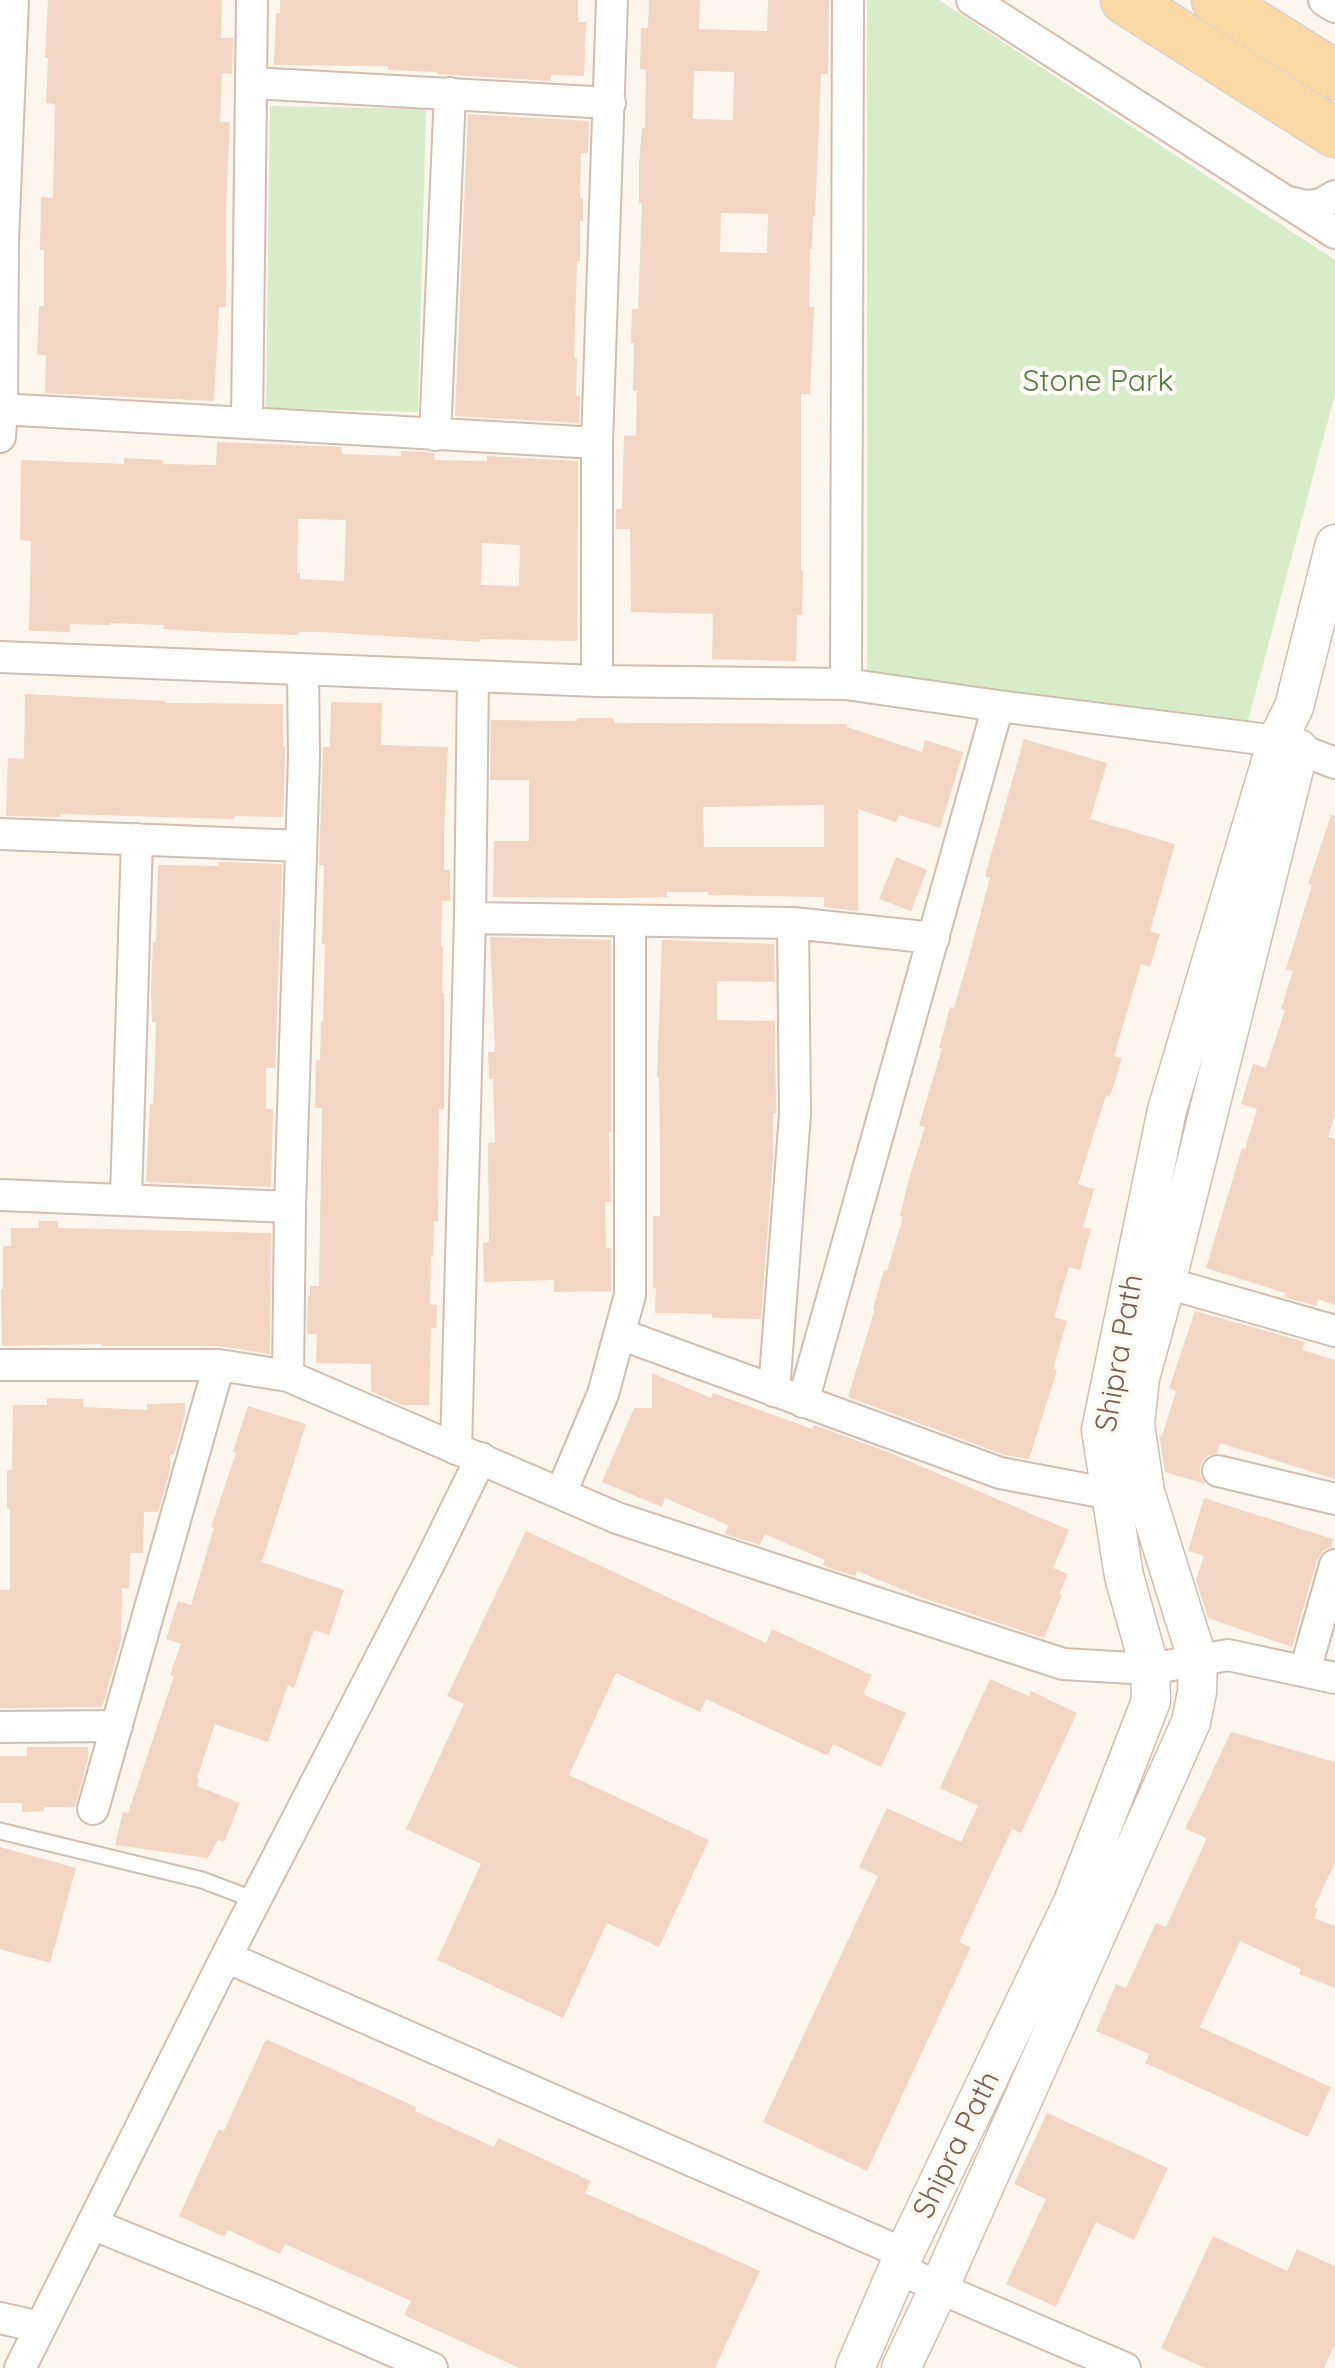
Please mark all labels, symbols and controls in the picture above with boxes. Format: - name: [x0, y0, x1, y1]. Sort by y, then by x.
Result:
- park label: Stone Park: [1023, 364, 1173, 400]
- street label: Shipra Path: [1088, 1271, 1152, 1435]
- street label: Shipra Path: [906, 2066, 1008, 2224]

